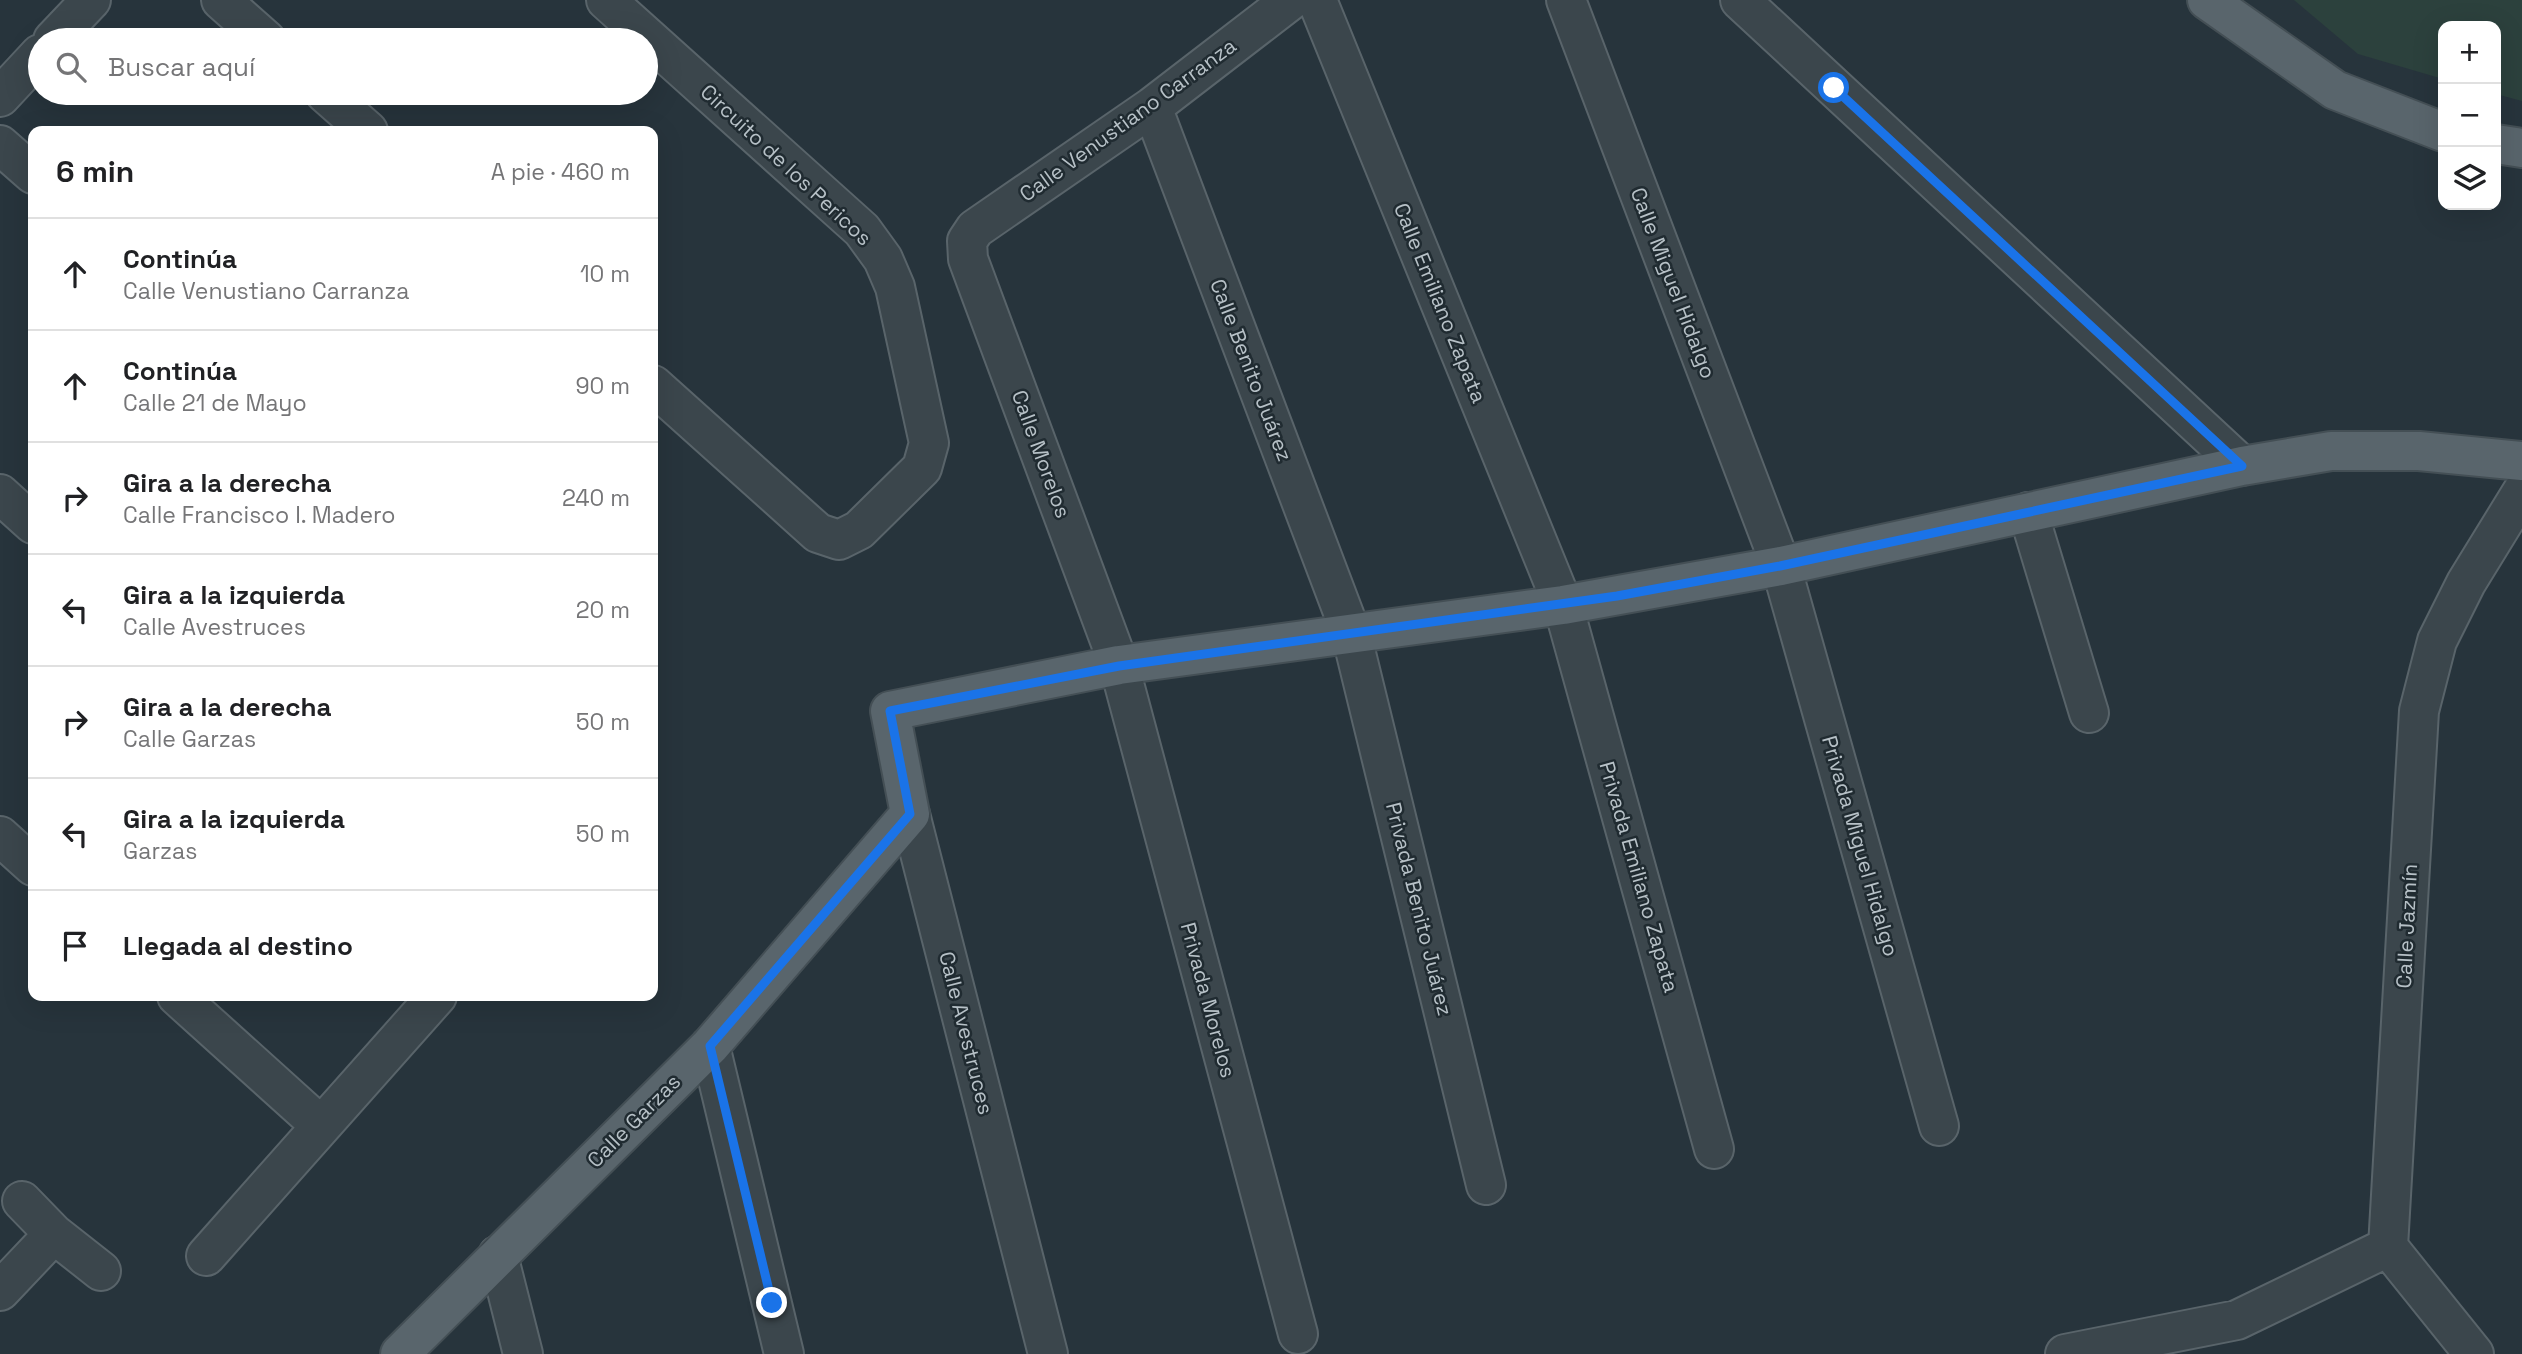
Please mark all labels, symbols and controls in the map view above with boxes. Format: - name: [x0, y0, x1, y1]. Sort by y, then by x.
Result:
- map controls: [2438, 21, 2501, 210]
- button: +: [2438, 21, 2501, 84]
- search box: [28, 28, 658, 105]
- street label: Calle Venustiano Carranza: [1014, 32, 1241, 207]
- icon: search: [52, 48, 90, 86]
- text: Buscar aquí: [108, 50, 255, 84]
- route start: [1818, 72, 1849, 103]
- street label: Circuito de los Pericos: [695, 78, 878, 251]
- button: −: [2438, 84, 2501, 147]
- button: layers: [2438, 147, 2501, 210]
- text: 6 min: [56, 152, 134, 191]
- text: A pie · 460 m: [491, 157, 630, 187]
- street label: Calle Miguel Hidalgo: [1625, 183, 1722, 382]
- street label: Calle Emiliano Zapata: [1388, 199, 1493, 407]
- text: Continúa: [123, 242, 237, 276]
- icon: ahead: [56, 255, 94, 293]
- text: 10 m: [580, 259, 630, 289]
- street label: Calle Benito Juárez: [1204, 275, 1299, 465]
- text: Calle Venustiano Carranza: [123, 276, 409, 306]
- text: Continúa: [123, 354, 237, 388]
- icon: ahead: [56, 367, 94, 405]
- text: 90 m: [575, 371, 630, 401]
- street label: Calle Morelos: [1006, 386, 1077, 521]
- text: Calle 21 de Mayo: [123, 388, 307, 418]
- text: Gira a la derecha: [123, 466, 332, 500]
- icon: right: [56, 479, 94, 517]
- text: 240 m: [562, 483, 630, 513]
- text: Calle Francisco I. Madero: [123, 500, 396, 530]
- text: Gira a la izquierda: [123, 578, 345, 612]
- icon: left: [56, 591, 94, 629]
- text: 20 m: [576, 595, 630, 625]
- text: Calle Avestruces: [123, 612, 306, 642]
- text: Gira a la derecha: [123, 690, 332, 724]
- icon: right: [56, 703, 94, 741]
- text: 50 m: [576, 707, 630, 737]
- text: Calle Garzas: [123, 724, 256, 754]
- street label: Privada Miguel Hidalgo: [1816, 732, 1905, 959]
- street label: Privada Emiliano Zapata: [1594, 758, 1685, 995]
- street label: Privada Benito Juárez: [1380, 799, 1459, 1018]
- text: Gira a la izquierda: [123, 802, 345, 836]
- icon: left: [56, 815, 94, 853]
- text: 50 m: [576, 819, 630, 849]
- text: Garzas: [123, 836, 197, 866]
- street label: Calle Jazmín: [2390, 863, 2423, 989]
- street label: Privada Morelos: [1175, 919, 1242, 1081]
- icon: arrive: [56, 927, 94, 965]
- text: Llegada al destino: [123, 929, 353, 963]
- street label: Calle Avestruces: [933, 949, 1000, 1117]
- street label: Calle Garzas: [581, 1068, 686, 1173]
- route end: [756, 1287, 787, 1318]

